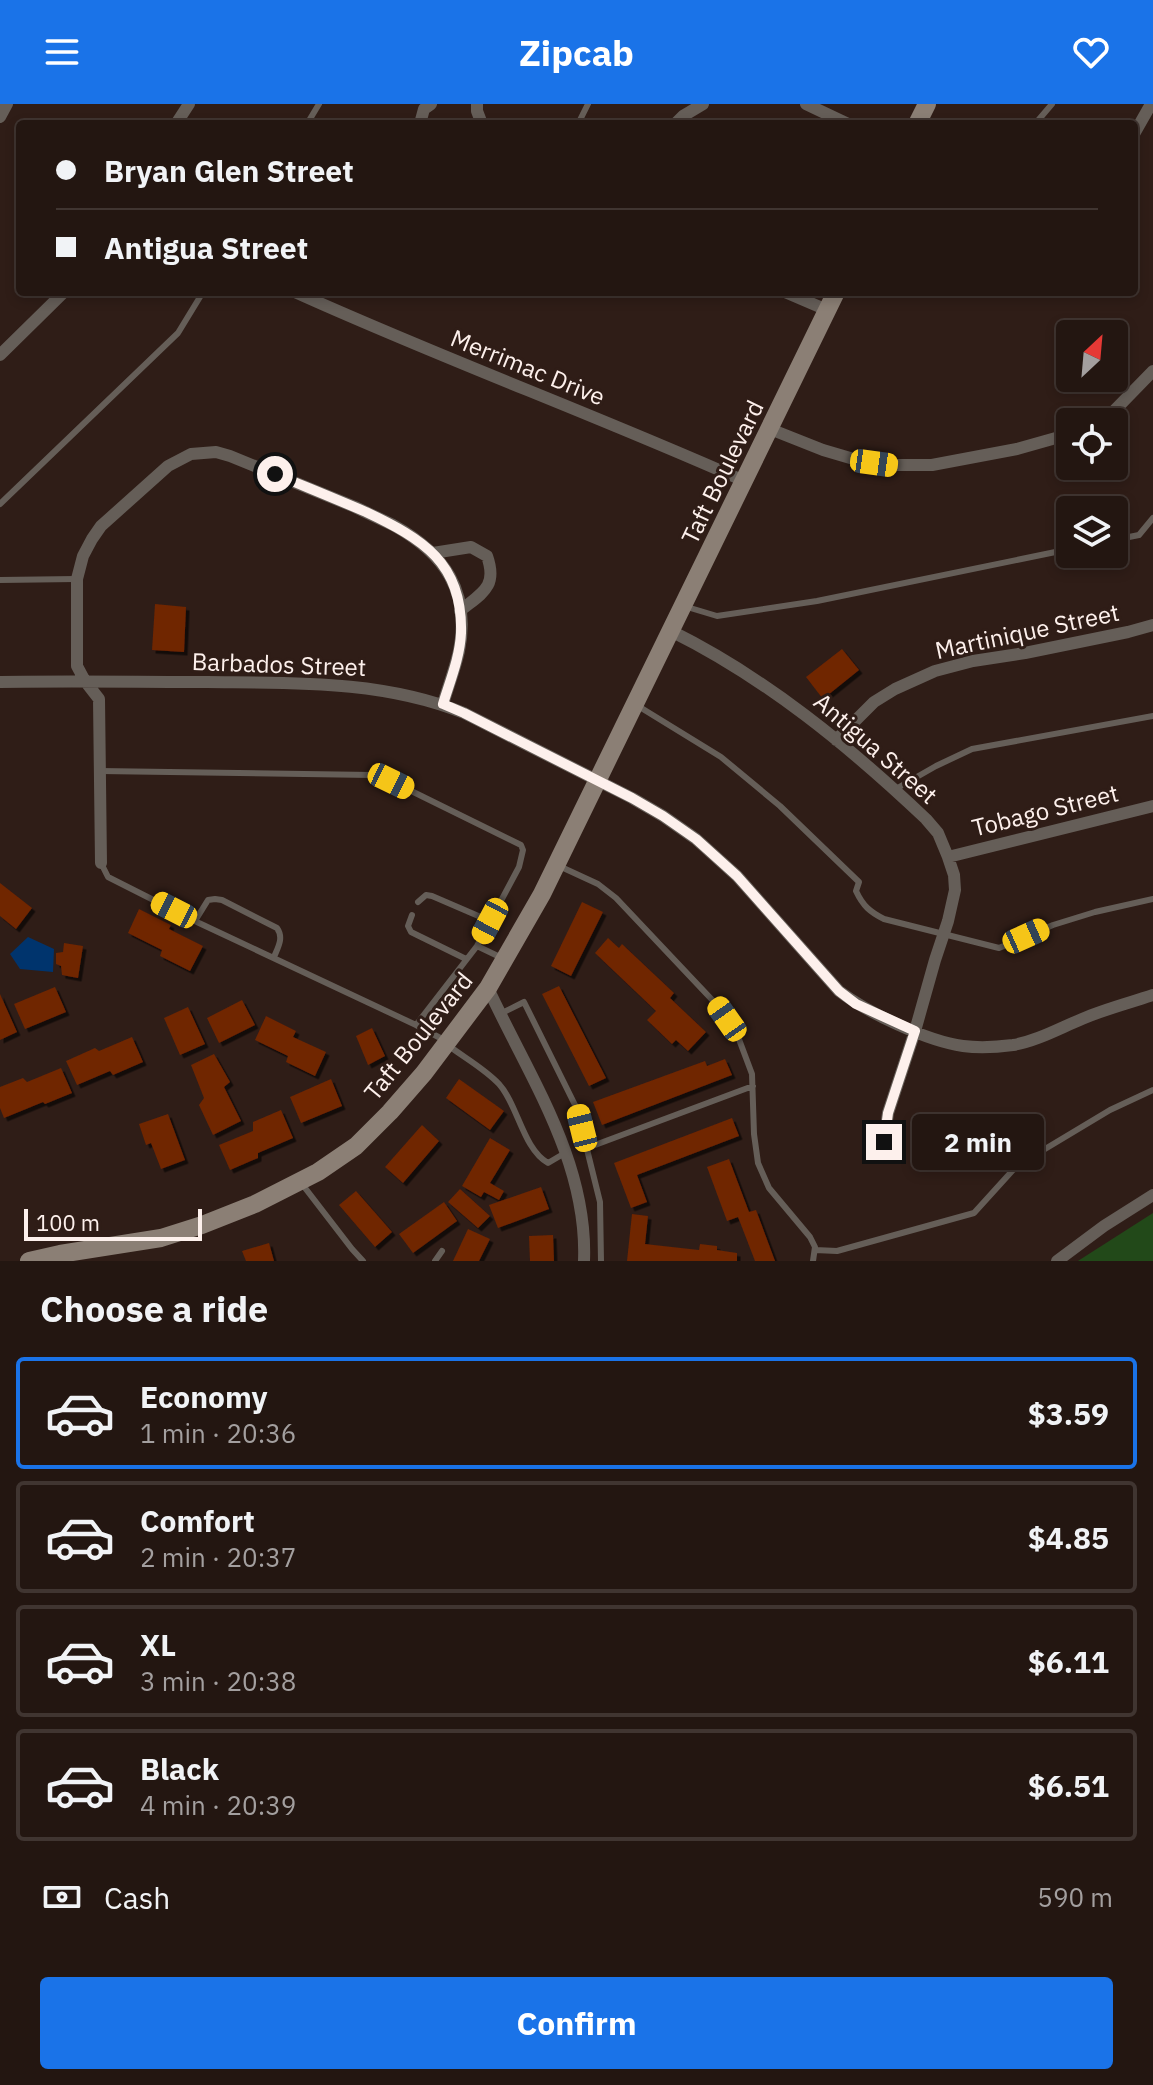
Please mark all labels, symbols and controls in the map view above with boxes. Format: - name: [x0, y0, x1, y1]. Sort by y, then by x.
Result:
- text: Zipcab: [519, 29, 634, 76]
- icon: menu: [40, 30, 84, 74]
- icon: heart: [1069, 30, 1113, 74]
- text: Bryan Glen Street: [104, 151, 354, 190]
- text: Antigua Street: [104, 228, 308, 267]
- north arrow: [1056, 320, 1128, 392]
- map controls: [1056, 320, 1128, 568]
- street label: Merrimac Drive: [446, 322, 610, 412]
- street label: Taft Boulevard: [673, 395, 771, 549]
- button: locate: [1056, 408, 1128, 480]
- car: [849, 448, 899, 478]
- route start: [257, 456, 293, 492]
- button: layers: [1056, 496, 1128, 568]
- street label: Martinique Street: [932, 596, 1122, 666]
- street label: Barbados Street: [191, 645, 367, 683]
- street label: Antigua Street: [807, 685, 945, 811]
- car: [364, 760, 418, 802]
- street label: Tobago Street: [968, 776, 1122, 844]
- car: [147, 888, 201, 932]
- car: [468, 894, 512, 948]
- car: [999, 915, 1053, 957]
- street label: Taft Boulevard: [356, 965, 480, 1107]
- car: [703, 992, 751, 1046]
- car: [565, 1102, 599, 1154]
- callout: 2 min: [912, 1114, 1044, 1170]
- route end: [866, 1124, 902, 1160]
- text: 2 min: [944, 1125, 1012, 1159]
- scale bar: [24, 1205, 202, 1241]
- text: 100 m: [36, 1208, 100, 1237]
- text: Choose a ride: [40, 1285, 268, 1332]
- icon: car: [44, 1377, 116, 1449]
- text: Economy: [140, 1377, 268, 1416]
- text: $3.59: [1028, 1394, 1109, 1433]
- text: 1 min · 20:36: [140, 1416, 296, 1450]
- icon: car: [44, 1501, 116, 1573]
- text: Comfort: [140, 1501, 255, 1540]
- text: $4.85: [1028, 1518, 1109, 1557]
- text: 2 min · 20:37: [140, 1540, 296, 1574]
- icon: car: [44, 1625, 116, 1697]
- text: XL: [140, 1625, 176, 1664]
- text: $6.11: [1028, 1642, 1109, 1681]
- text: 3 min · 20:38: [140, 1664, 296, 1698]
- icon: car: [44, 1749, 116, 1821]
- text: Black: [140, 1749, 219, 1788]
- text: $6.51: [1028, 1766, 1109, 1805]
- text: 4 min · 20:39: [140, 1788, 296, 1822]
- icon: cash: [40, 1875, 84, 1919]
- text: Cash: [104, 1878, 170, 1917]
- text: 590 m: [1037, 1880, 1113, 1914]
- button: Confirm: [40, 1977, 1113, 2069]

